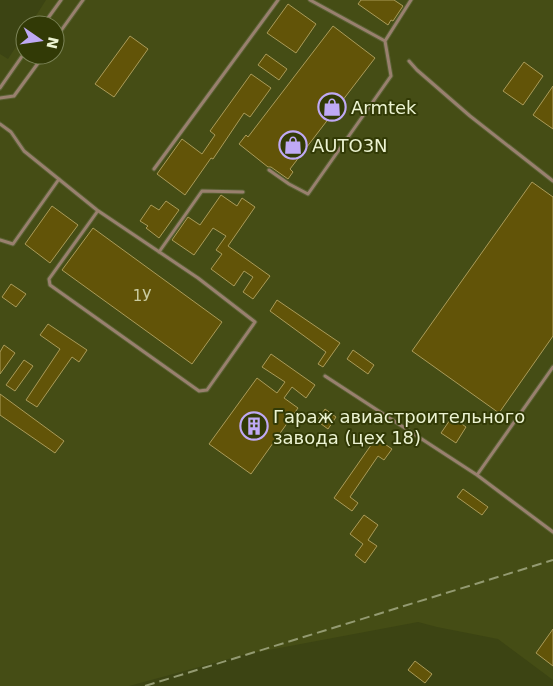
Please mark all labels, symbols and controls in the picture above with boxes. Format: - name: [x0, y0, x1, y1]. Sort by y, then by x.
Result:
- north arrow: [15, 15, 65, 65]
- text: N: [44, 35, 62, 50]
- shop icon: Armtek: [317, 92, 347, 122]
- place label: Armtek: [351, 97, 417, 118]
- shop icon: AUTO3N: [278, 130, 308, 160]
- place label: AUTO3N: [312, 135, 388, 156]
- house number: 1У: [133, 287, 151, 305]
- place label: Гараж авиастроительного завода (цех 18): [273, 406, 525, 448]
- building icon: Гараж авиастроительного завода (цех 18): [239, 411, 269, 441]

